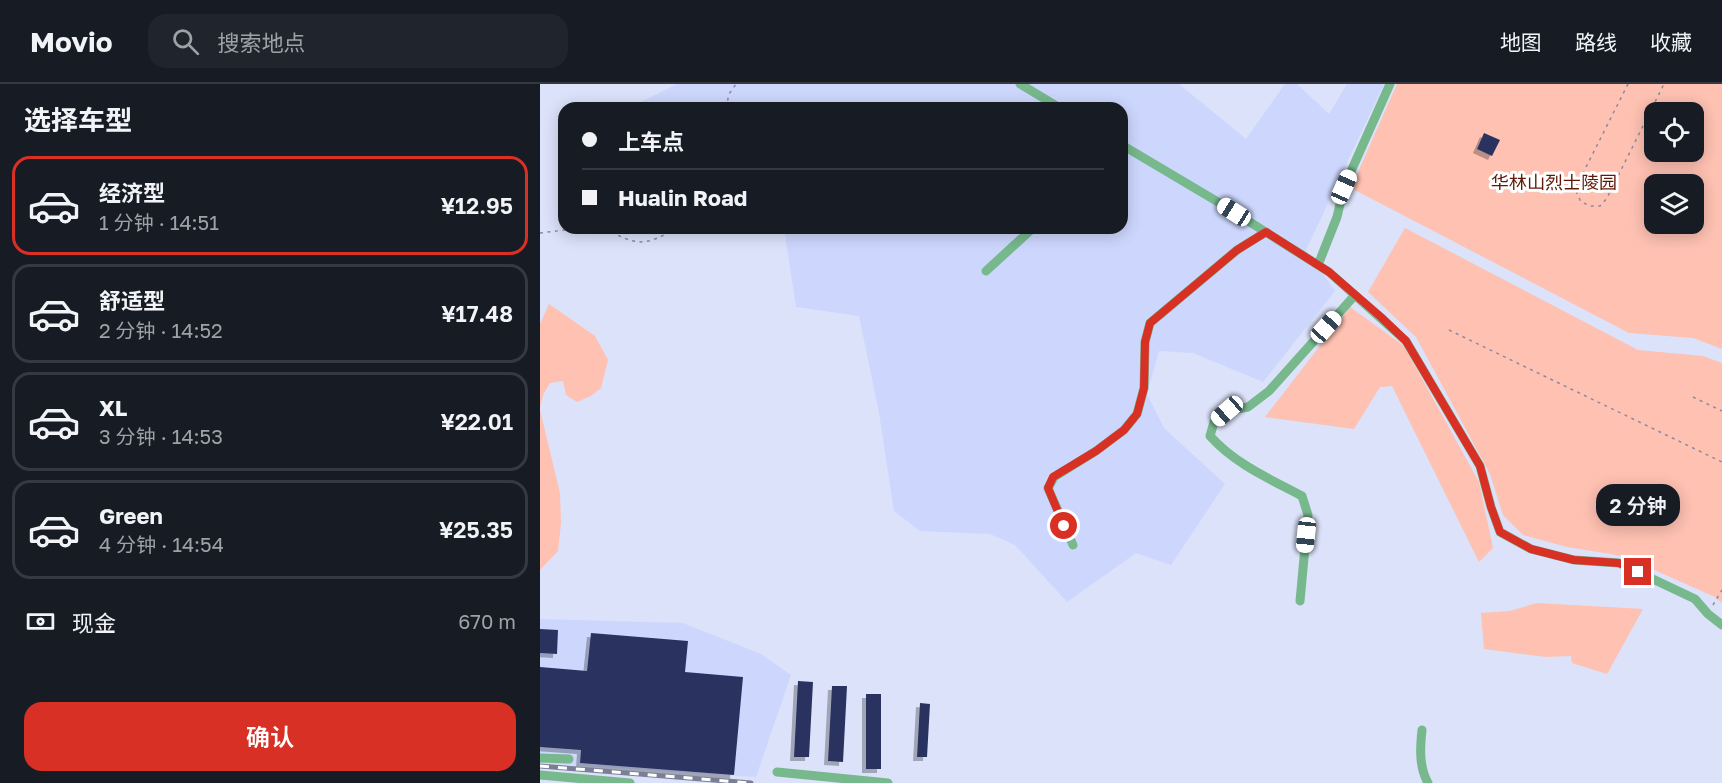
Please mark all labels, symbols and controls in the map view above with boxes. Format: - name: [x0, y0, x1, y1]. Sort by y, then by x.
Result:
- search box: [148, 14, 568, 68]
- text: Movio: [30, 25, 112, 58]
- icon: search: [169, 25, 202, 58]
- text: 搜索地点: [217, 29, 305, 56]
- text: 地图: [1500, 29, 1542, 55]
- text: 路线: [1575, 29, 1617, 55]
- text: 收藏: [1650, 29, 1692, 55]
- map controls: [1644, 102, 1704, 234]
- button: locate: [1644, 102, 1704, 162]
- text: 选择车型: [24, 104, 132, 136]
- text: 上车点: [618, 128, 684, 155]
- car: [1328, 167, 1360, 207]
- park label: 华林山烈士陵园: [1491, 171, 1617, 193]
- button: layers: [1644, 174, 1704, 234]
- icon: car: [27, 179, 81, 233]
- text: 经济型: [99, 179, 165, 206]
- text: Hualin Road: [618, 184, 747, 211]
- text: ¥12.95: [441, 192, 513, 219]
- car: [1214, 195, 1254, 229]
- text: 1 分钟 · 14:51: [99, 210, 219, 234]
- icon: car: [27, 287, 81, 341]
- text: 舒适型: [99, 287, 165, 314]
- text: ¥17.48: [441, 300, 513, 327]
- car: [1307, 308, 1345, 346]
- text: 2 分钟 · 14:52: [99, 318, 223, 342]
- car: [1208, 392, 1246, 430]
- text: XL: [99, 394, 127, 421]
- icon: car: [27, 395, 81, 449]
- text: ¥22.01: [440, 408, 513, 435]
- text: 3 分钟 · 14:53: [99, 424, 223, 448]
- callout: 2 分钟: [1596, 485, 1680, 527]
- text: 2 分钟: [1610, 493, 1666, 517]
- text: Green: [99, 502, 163, 529]
- icon: car: [27, 503, 81, 557]
- route start: [1050, 512, 1077, 539]
- text: ¥25.35: [439, 516, 513, 543]
- car: [1295, 516, 1317, 554]
- text: 4 分钟 · 14:54: [99, 532, 224, 556]
- route end: [1624, 558, 1651, 585]
- icon: cash: [24, 605, 57, 638]
- text: 现金: [72, 609, 116, 636]
- text: 670 m: [458, 609, 516, 633]
- button: 确认: [24, 702, 516, 771]

